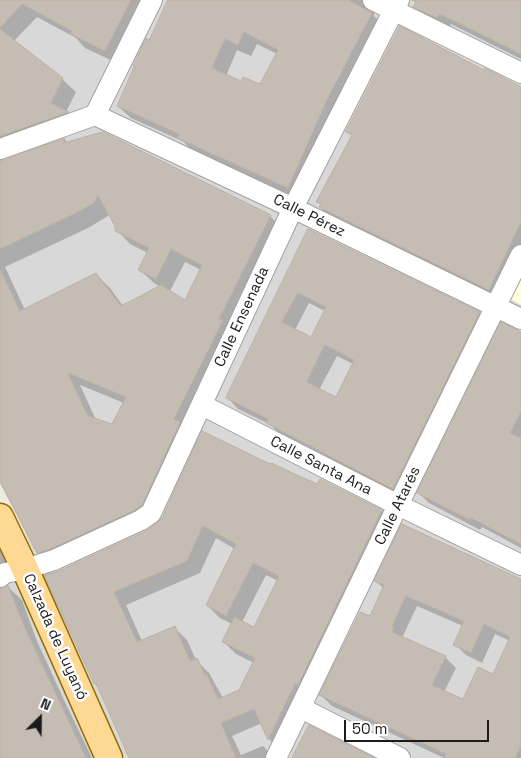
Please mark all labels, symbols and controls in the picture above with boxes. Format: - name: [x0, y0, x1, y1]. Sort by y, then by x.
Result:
- street label: Calle Pérez: [270, 191, 348, 241]
- street label: Calle Ensenada: [211, 264, 273, 370]
- street label: Calle Santa Ana: [267, 433, 375, 499]
- street label: Calle Atarés: [371, 464, 425, 548]
- street label: Calzada de Luyanó: [19, 571, 91, 703]
- north arrow: [15, 693, 65, 743]
- text: N: [38, 694, 54, 714]
- scale bar: [346, 710, 491, 742]
- text: 50 m: [352, 719, 387, 738]

